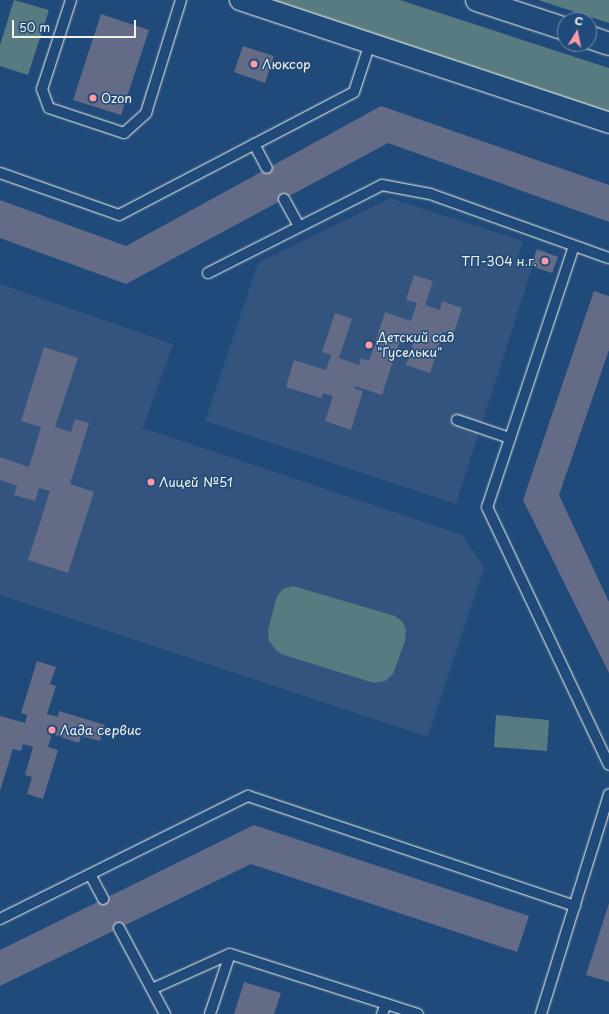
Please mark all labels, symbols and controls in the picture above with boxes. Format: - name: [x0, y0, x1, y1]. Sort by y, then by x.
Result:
- scale bar: [14, 12, 138, 38]
- north arrow: [557, 12, 597, 52]
- text: С: [573, 12, 585, 30]
- text: 50 m: [19, 18, 50, 36]
- place label: Люксор: [262, 56, 311, 72]
- marker: Люксор: [249, 59, 259, 69]
- place label: Ozon: [101, 90, 132, 106]
- marker: Ozon: [88, 93, 98, 103]
- place label: ТП-304 н.г.: [461, 253, 537, 269]
- marker: ТП-304 н.г.: [540, 256, 550, 266]
- place label: Детский сад "Гусельки": [377, 330, 456, 361]
- marker: Детский сад "Гусельки": [364, 340, 374, 350]
- place label: Лицей №51: [159, 474, 233, 490]
- marker: Лицей №51: [146, 477, 156, 487]
- place label: Лада сервис: [60, 722, 141, 738]
- marker: Лада сервис: [47, 725, 57, 735]

